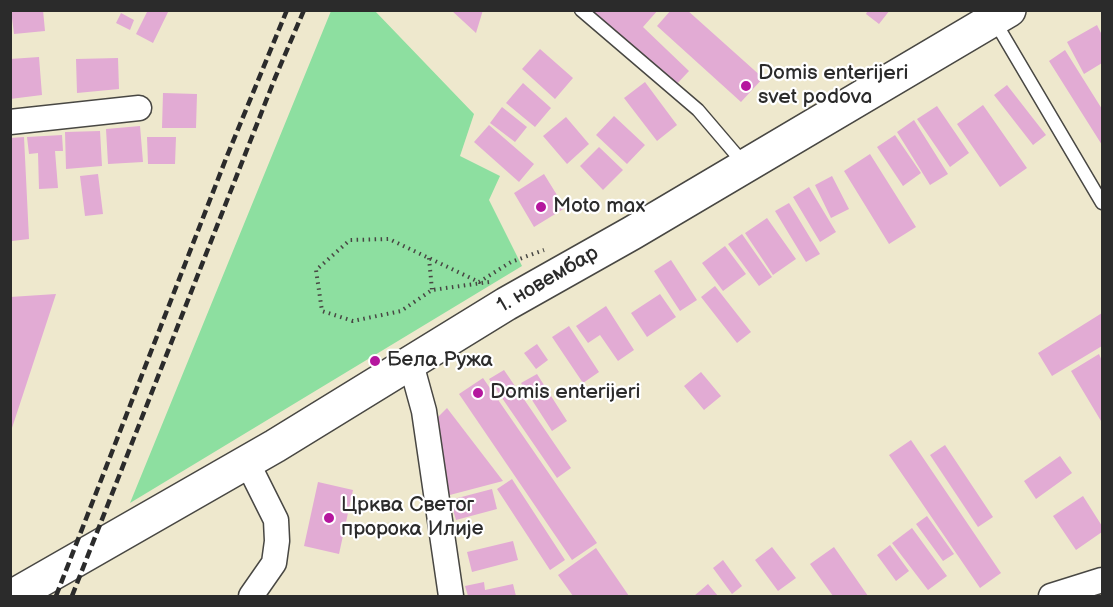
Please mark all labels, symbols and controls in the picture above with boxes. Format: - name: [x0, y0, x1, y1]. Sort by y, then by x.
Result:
- place label: Domis enterijeri svet podova: [758, 61, 908, 111]
- marker: Domis enterijeri svet podova: [739, 79, 753, 93]
- place label: Moto max: [553, 194, 645, 220]
- marker: Moto max: [534, 200, 548, 214]
- street label: 1. новембар: [493, 241, 603, 319]
- place label: Бела Ружа: [387, 348, 493, 374]
- marker: Бела Ружа: [368, 354, 382, 368]
- place label: Domis enterijeri: [490, 380, 640, 406]
- marker: Domis enterijeri: [471, 386, 485, 400]
- place label: Црква Светог пророка Илије: [341, 493, 483, 543]
- marker: Црква Светог пророка Илије: [322, 511, 336, 525]

